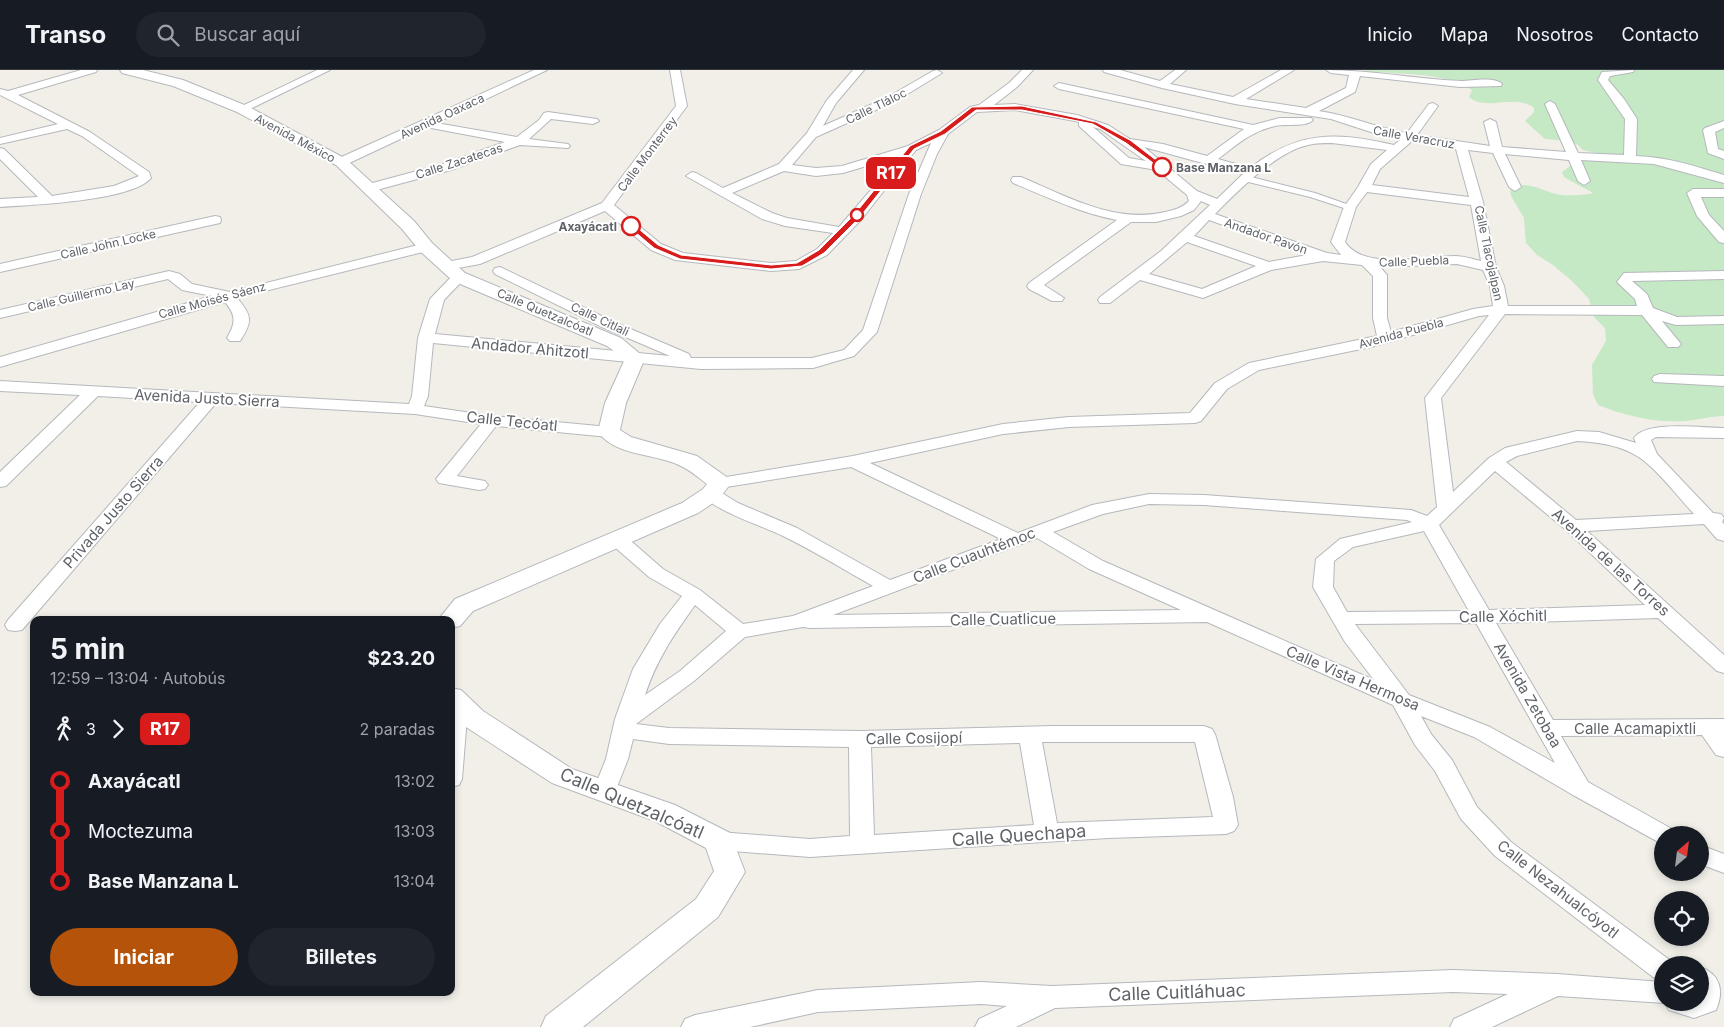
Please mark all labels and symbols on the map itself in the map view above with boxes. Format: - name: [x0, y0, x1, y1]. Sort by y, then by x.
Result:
- street label: Calle Tláloc: [843, 85, 909, 127]
- street label: Avenida Oaxaca: [397, 90, 487, 142]
- street label: Avenida México: [252, 110, 338, 166]
- street label: Calle Monterrey: [614, 113, 680, 195]
- street label: Calle Veracruz: [1372, 122, 1456, 152]
- street label: Calle Zacatecas: [414, 140, 504, 182]
- line badge: R17: [862, 157, 920, 189]
- marker: Base Manzana L: [1152, 157, 1172, 177]
- place label: Base Manzana L: [1176, 160, 1271, 175]
- street label: Calle Tlacojalpan: [1472, 204, 1506, 302]
- unlabelled marker: [850, 208, 864, 222]
- street label: Andador Pavón: [1222, 215, 1310, 257]
- marker: Axayácatl: [621, 216, 641, 236]
- place label: Axayácatl: [558, 219, 617, 234]
- street label: Calle John Locke: [59, 226, 157, 262]
- street label: Calle Puebla: [1379, 252, 1449, 270]
- street label: Calle Guillermo Lay: [26, 275, 136, 315]
- street label: Calle Moisés Sáenz: [157, 278, 267, 322]
- street label: Calle Quetzalcóatl: [495, 285, 595, 339]
- street label: Calle Citlali: [568, 299, 632, 339]
- street label: Avenida Puebla: [1357, 314, 1445, 352]
- street label: Andador Ahitzotl: [470, 333, 590, 363]
- street label: Avenida Justo Sierra: [134, 385, 280, 411]
- street label: Calle Tecóatl: [465, 407, 559, 435]
- street label: Privada Justo Sierra: [59, 452, 167, 572]
- street label: Avenida de las Torres: [1548, 504, 1674, 620]
- street label: Calle Cuauhtémoc: [910, 523, 1038, 587]
- street label: Calle Xóchitl: [1459, 606, 1547, 626]
- street label: Calle Cuatlicue: [950, 609, 1056, 629]
- street label: Avenida Zetobaa: [1490, 639, 1566, 751]
- street label: Calle Vista Hermosa: [1283, 641, 1423, 715]
- street label: Calle Acamapixtli: [1574, 719, 1696, 738]
- street label: Calle Cosijopí: [866, 728, 963, 748]
- street label: Calle Quetzalcóatl: [557, 763, 707, 843]
- street label: Calle Quechapa: [951, 820, 1087, 850]
- north arrow: [1654, 826, 1709, 881]
- street label: Calle Nezahualcóyotl: [1493, 836, 1623, 942]
- street label: Calle Cuitláhuac: [1108, 979, 1246, 1005]

